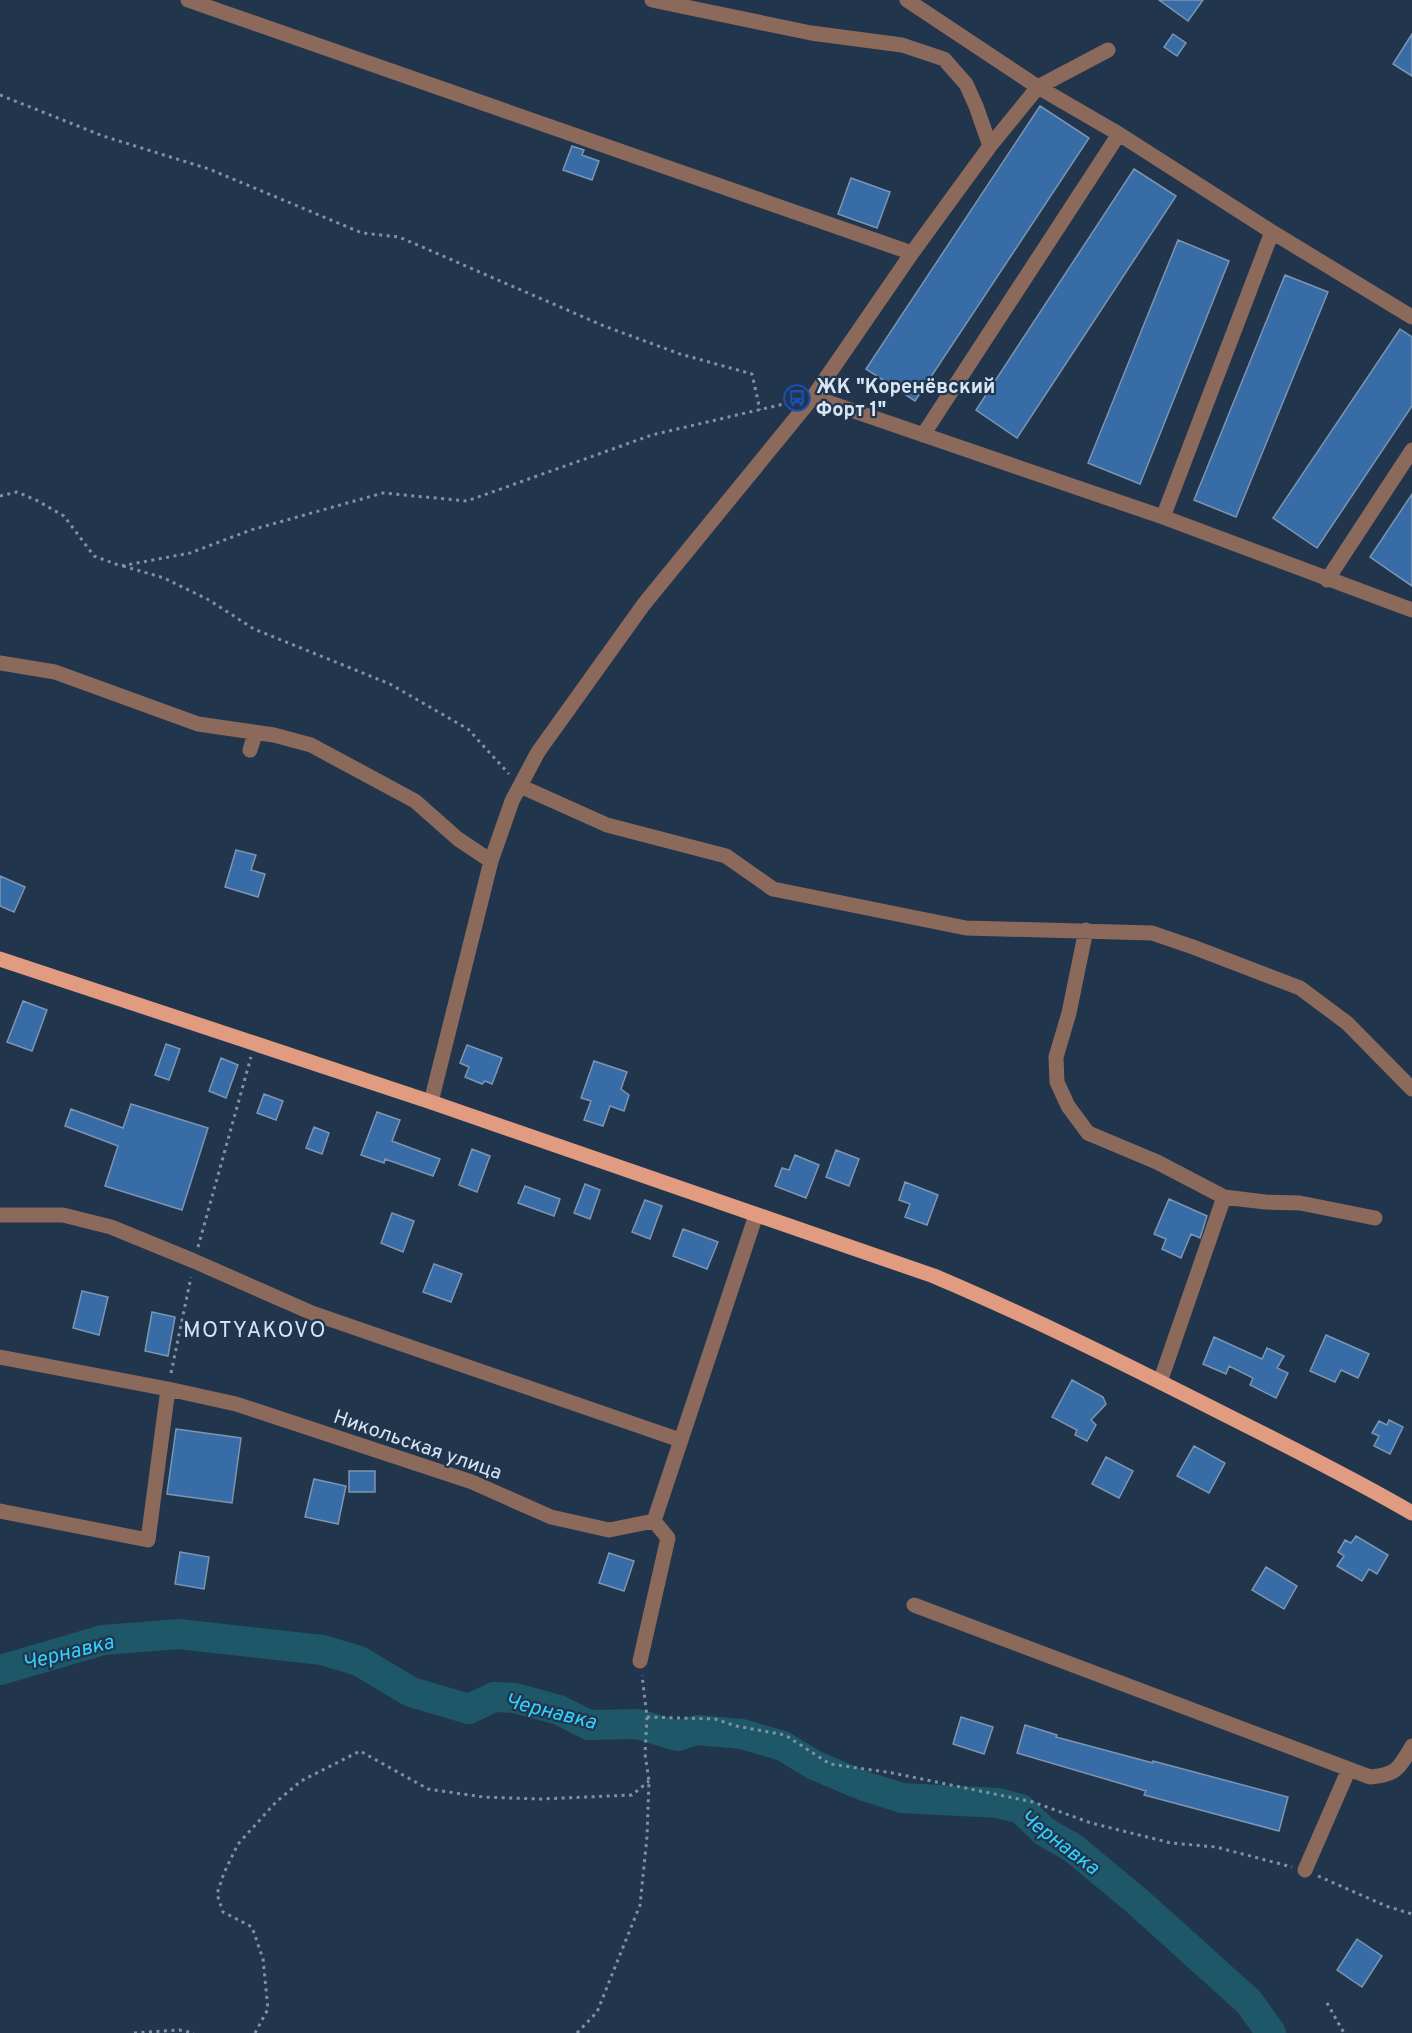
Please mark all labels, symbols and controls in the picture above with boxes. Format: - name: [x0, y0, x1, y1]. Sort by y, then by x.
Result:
- place label: ЖК "Коренёвский Форт 1": [816, 375, 995, 424]
- bus stop icon: ЖК "Коренёвский Форт 1": [782, 383, 812, 413]
- district label: MOTYAKOVO: [183, 1318, 327, 1345]
- street label: Никольская улица: [330, 1405, 505, 1487]
- water label: Чернавка: [20, 1629, 117, 1678]
- water label: Чернавка: [502, 1688, 599, 1737]
- water label: Чернавка: [1014, 1804, 1104, 1882]

